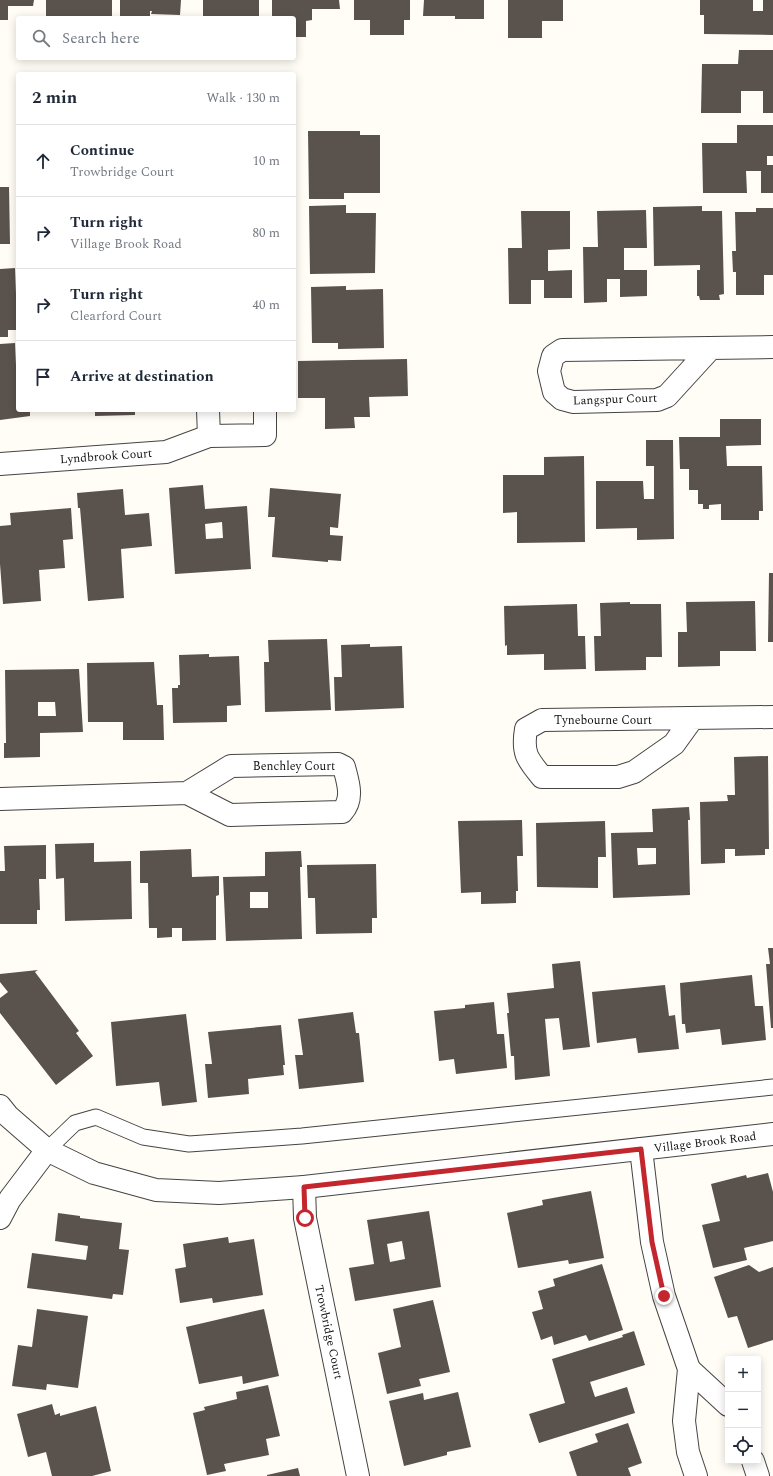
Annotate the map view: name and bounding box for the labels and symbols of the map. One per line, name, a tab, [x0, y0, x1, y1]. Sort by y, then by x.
street label: Langspur Court	[573, 389, 657, 410]
street label: Lyndbrook Court	[59, 444, 153, 469]
street label: Tynebourne Court	[554, 711, 652, 730]
street label: Benchley Court	[253, 757, 335, 776]
street label: Village Brook Road	[653, 1127, 758, 1158]
route start	[296, 1209, 314, 1227]
street label: Trowbridge Court	[309, 1283, 348, 1381]
route end	[655, 1287, 673, 1305]

